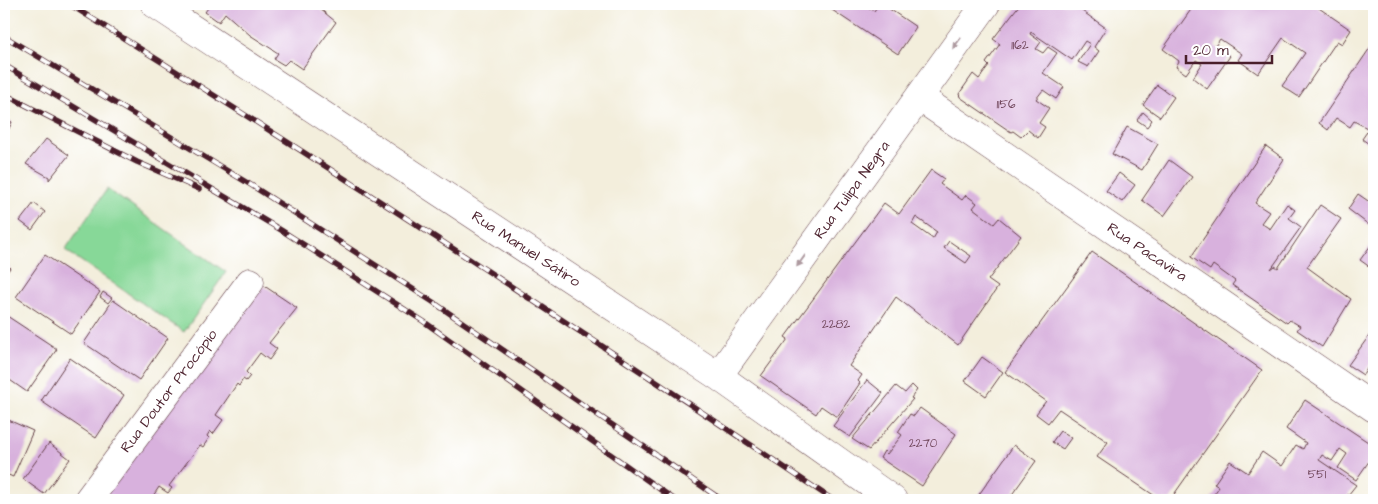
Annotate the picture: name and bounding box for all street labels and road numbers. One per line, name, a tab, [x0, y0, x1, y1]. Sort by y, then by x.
street label: Rua Tulipa Negra	[809, 136, 896, 244]
street label: Rua Manuel Sátiro	[467, 206, 585, 292]
street label: Rua Pacavira	[1103, 218, 1191, 287]
street label: Rua Doutor Procópio	[116, 324, 223, 457]

